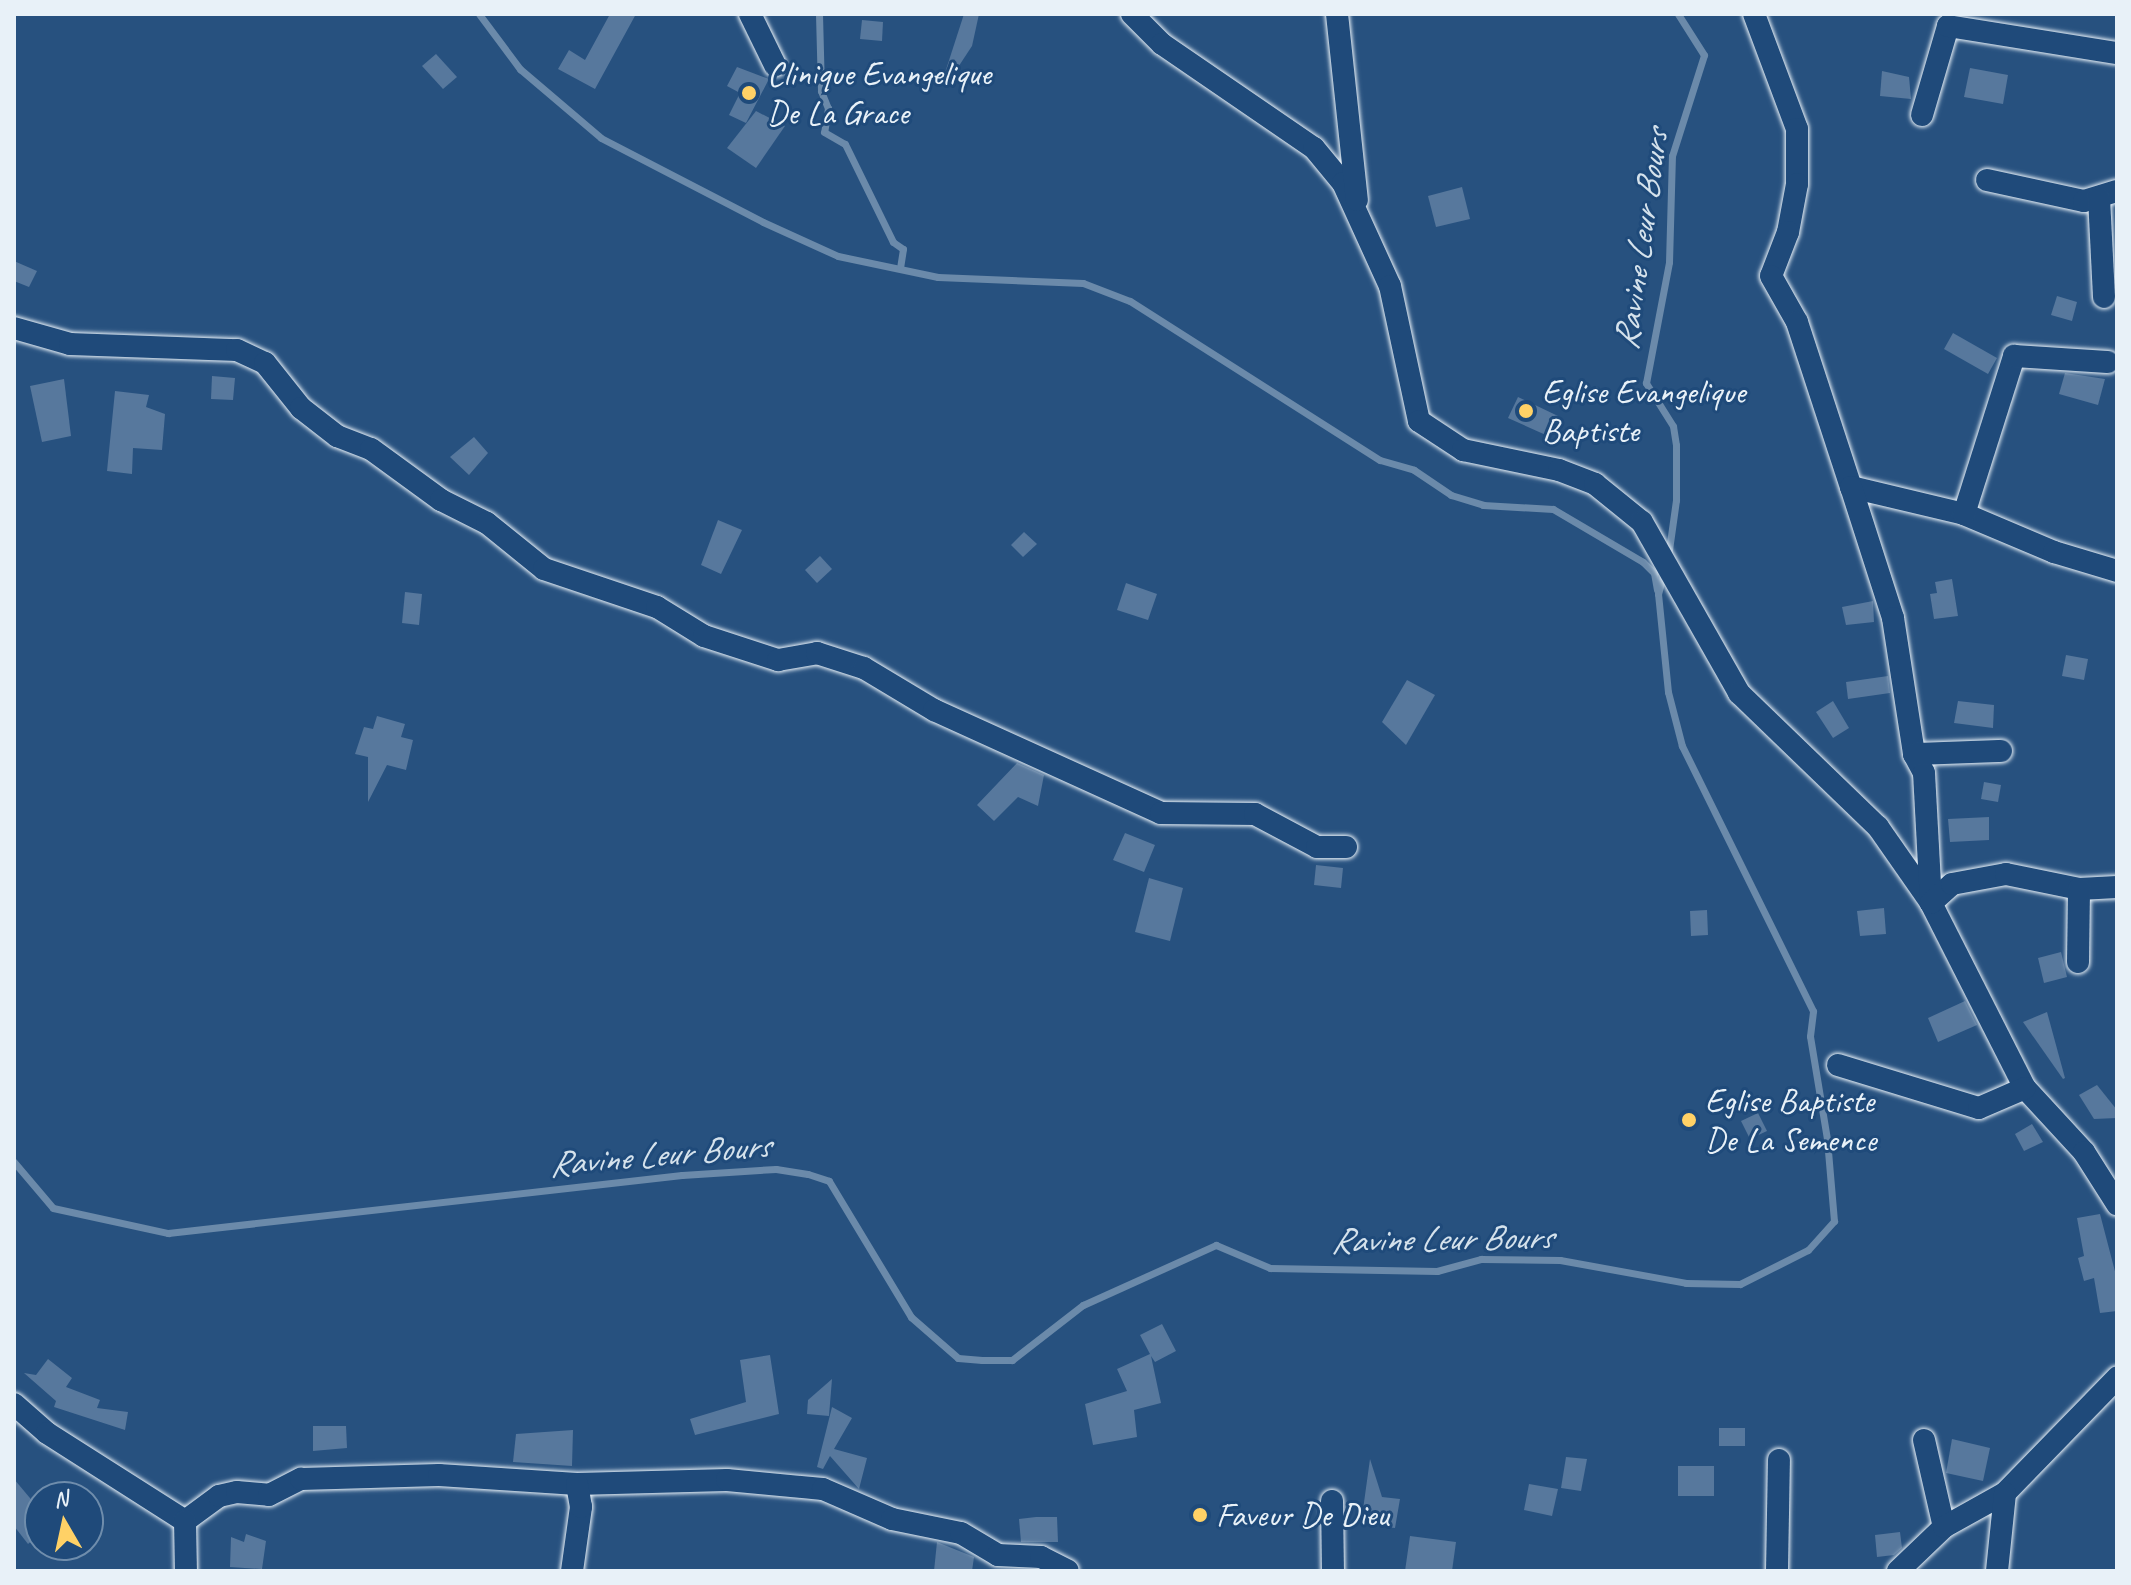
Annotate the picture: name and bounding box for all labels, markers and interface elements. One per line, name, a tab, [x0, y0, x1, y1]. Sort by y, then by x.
place label: Clinique Evangelique De La Grace	[767, 53, 992, 132]
marker: Clinique Evangelique De La Grace	[738, 82, 760, 104]
water label: Ravine Leur Bours	[1604, 127, 1678, 353]
place label: Eglise Evangelique Baptiste	[1542, 371, 1745, 450]
marker: Eglise Evangelique Baptiste	[1517, 402, 1535, 420]
place label: Eglise Baptiste De La Semence	[1705, 1080, 1878, 1160]
marker: Eglise Baptiste De La Semence	[1680, 1111, 1698, 1129]
water label: Ravine Leur Bours	[547, 1124, 771, 1186]
water label: Ravine Leur Bours	[1330, 1215, 1552, 1263]
north arrow	[24, 1481, 104, 1561]
text: N	[52, 1484, 69, 1514]
place label: Faveur De Dieu	[1216, 1495, 1389, 1535]
marker: Faveur De Dieu	[1191, 1506, 1209, 1524]

